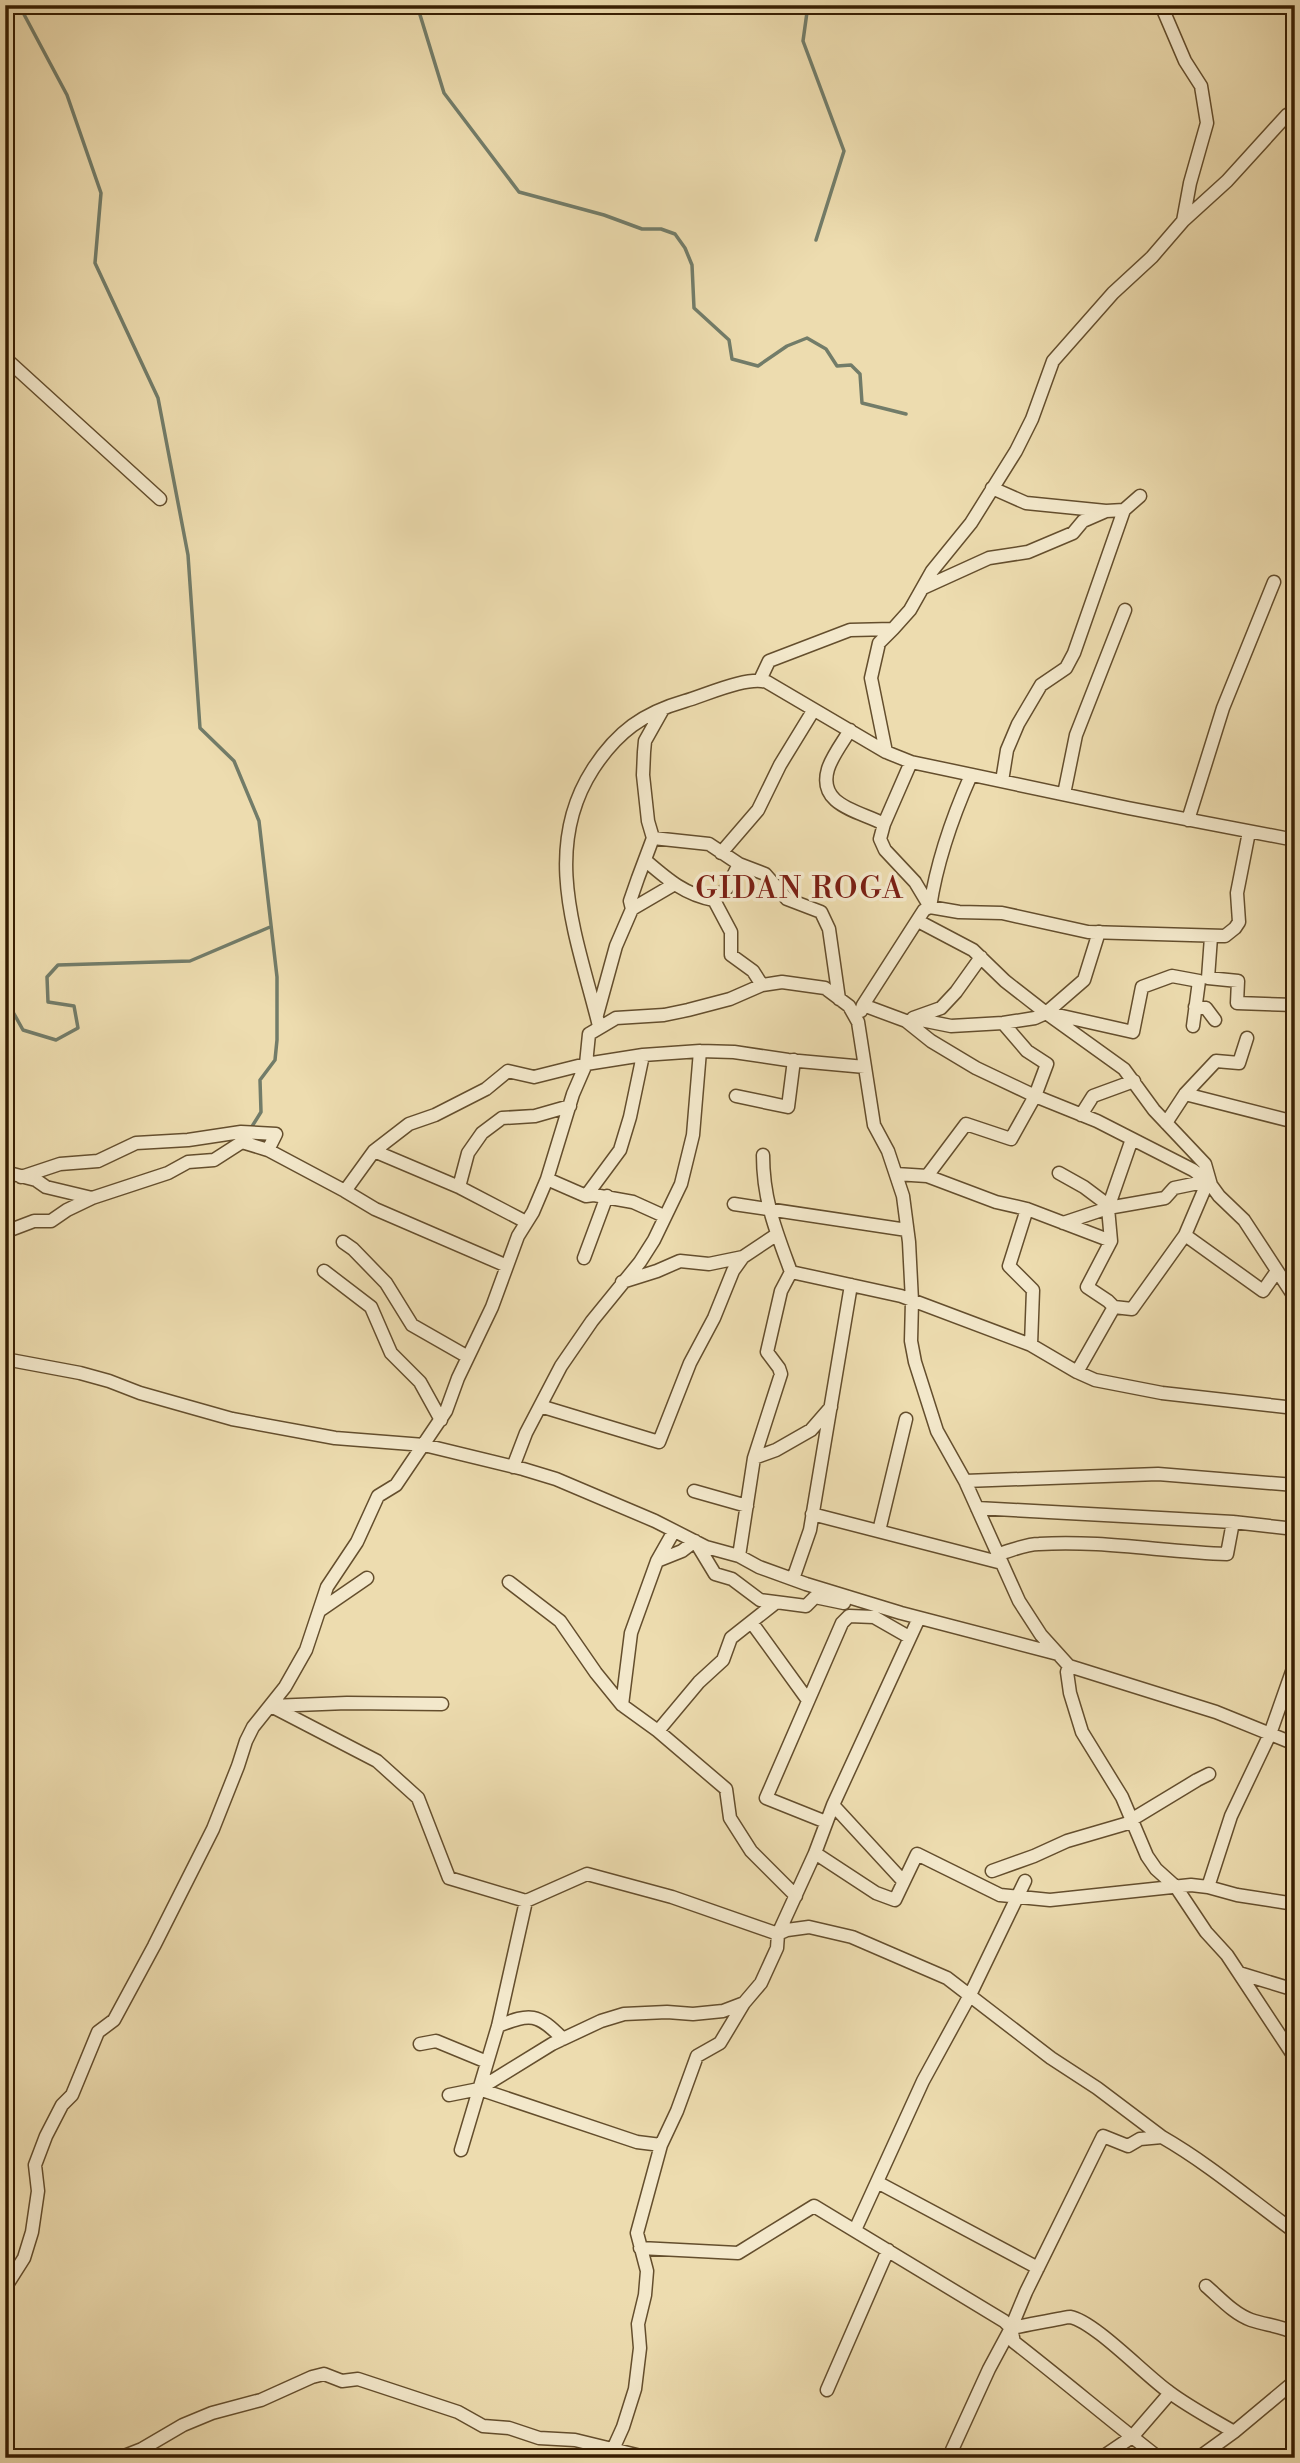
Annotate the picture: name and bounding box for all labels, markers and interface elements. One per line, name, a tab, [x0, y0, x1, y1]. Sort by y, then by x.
district label: GIDAN ROGA	[695, 870, 905, 908]

